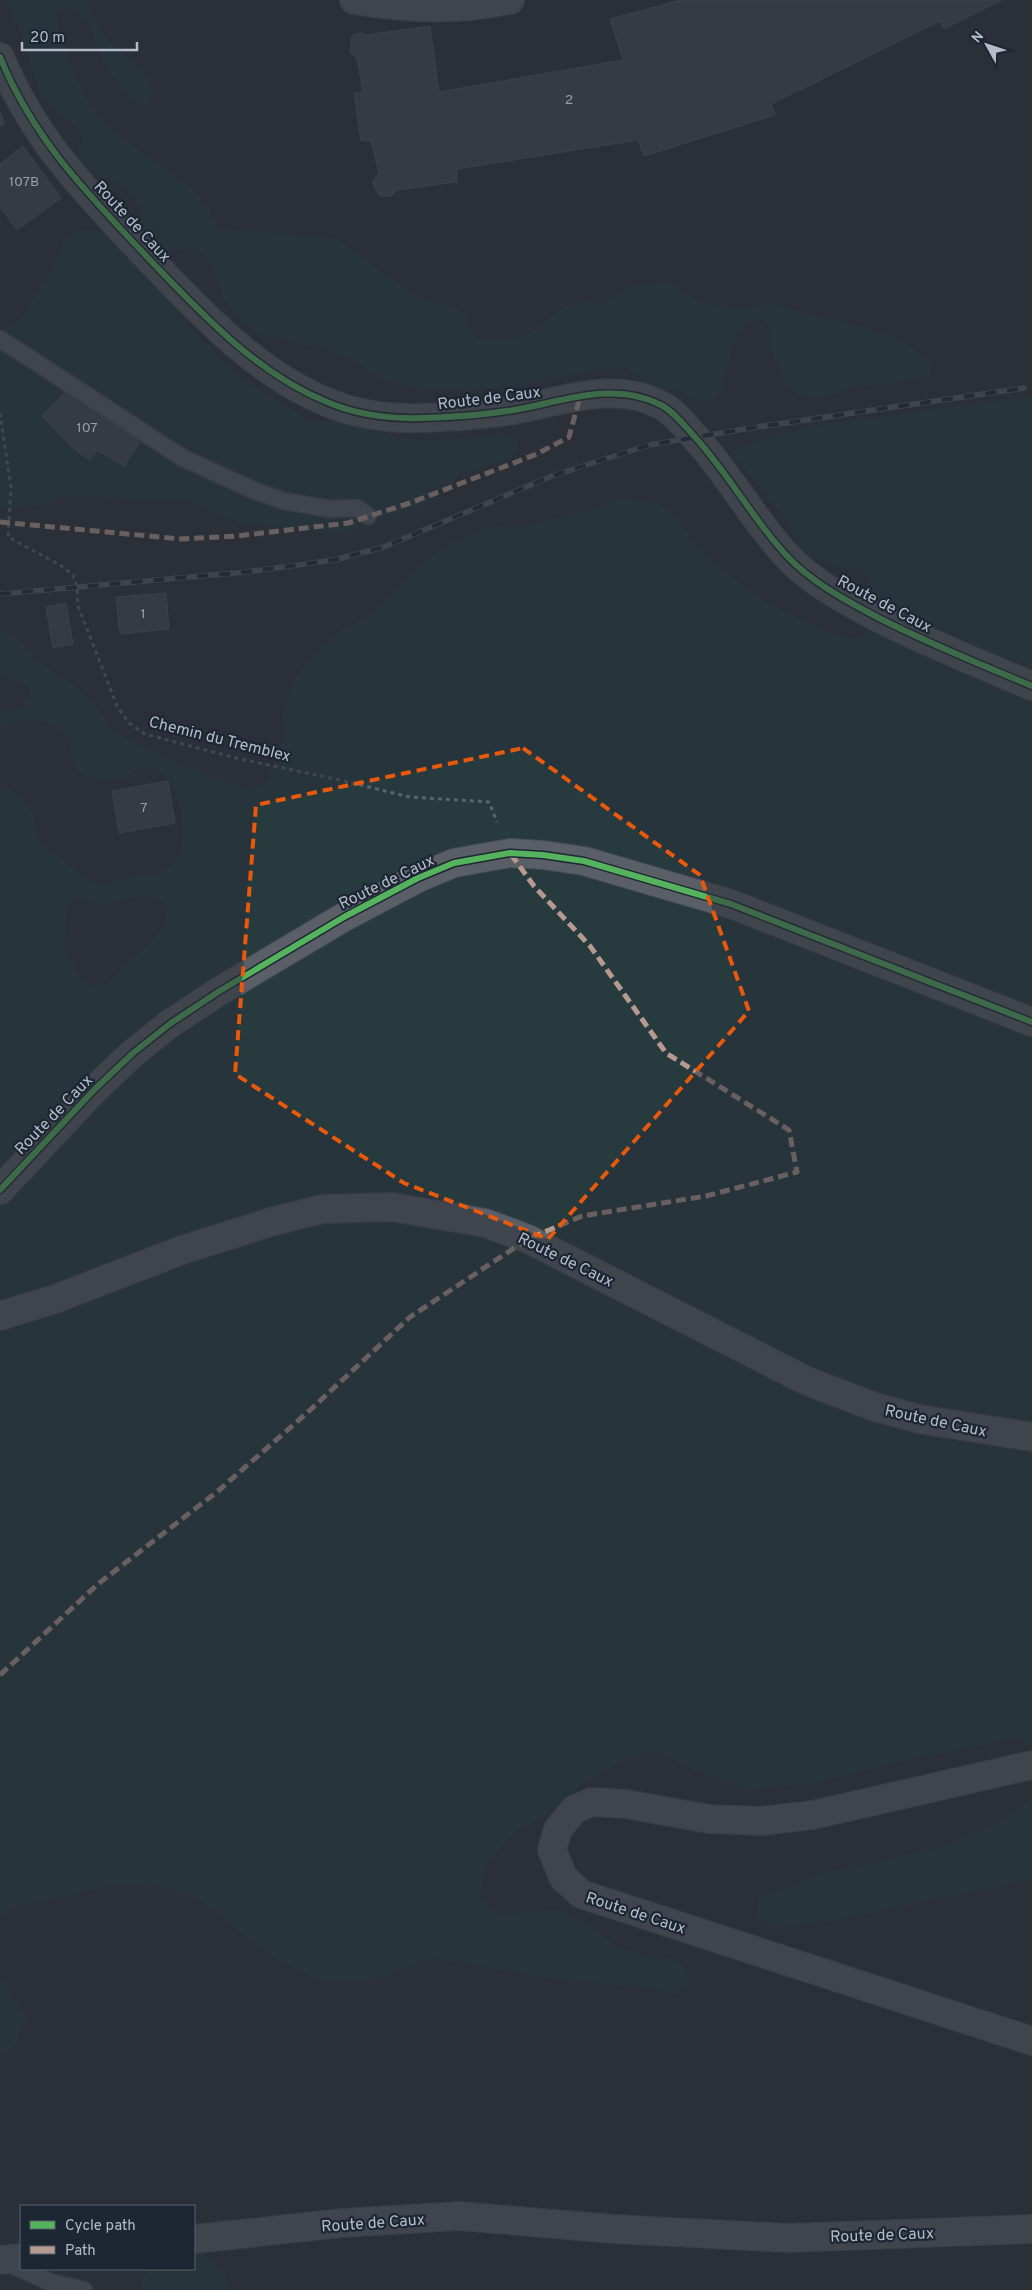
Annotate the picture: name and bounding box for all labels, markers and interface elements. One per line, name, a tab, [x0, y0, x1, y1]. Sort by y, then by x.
scale bar	[22, 20, 138, 52]
north arrow	[962, 20, 1012, 70]
text: N	[968, 28, 988, 47]
text: 20 m	[30, 29, 65, 48]
house number: 2	[565, 92, 573, 109]
house number: 107B	[9, 174, 39, 191]
street label: Route de Caux	[89, 178, 174, 267]
street label: Route de Caux	[436, 383, 542, 415]
house number: 107	[76, 420, 98, 437]
street label: Route de Caux	[833, 572, 935, 638]
house number: 1	[140, 606, 146, 623]
street label: Chemin du Tremblex	[146, 713, 293, 767]
house number: 7	[140, 800, 148, 817]
street label: Route de Caux	[336, 851, 438, 915]
street label: Route de Caux	[11, 1071, 98, 1160]
street label: Route de Caux	[514, 1229, 616, 1293]
street label: Route de Caux	[883, 1401, 989, 1443]
street label: Route de Caux	[583, 1888, 688, 1939]
legend	[20, 2205, 195, 2270]
street label: Route de Caux	[321, 2210, 426, 2238]
text: Cycle path	[65, 2217, 136, 2236]
street label: Route de Caux	[830, 2224, 934, 2248]
text: Path	[65, 2242, 96, 2261]

